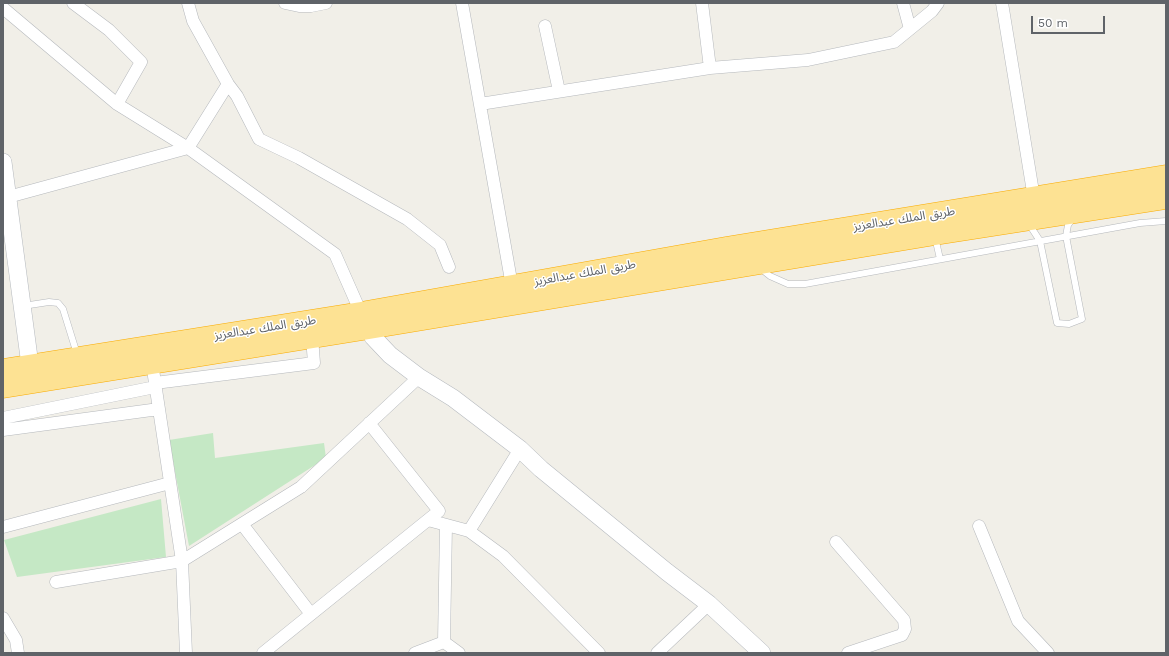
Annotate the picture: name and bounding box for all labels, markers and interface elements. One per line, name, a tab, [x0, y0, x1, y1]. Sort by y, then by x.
scale bar	[1033, 8, 1107, 34]
text: 50 m	[1038, 16, 1068, 30]
street label: طريق الملك عبدالعزيز	[852, 204, 956, 234]
street label: طريق الملك عبدالعزيز	[533, 257, 637, 289]
street label: طريق الملك عبدالعزيز	[213, 313, 317, 343]

